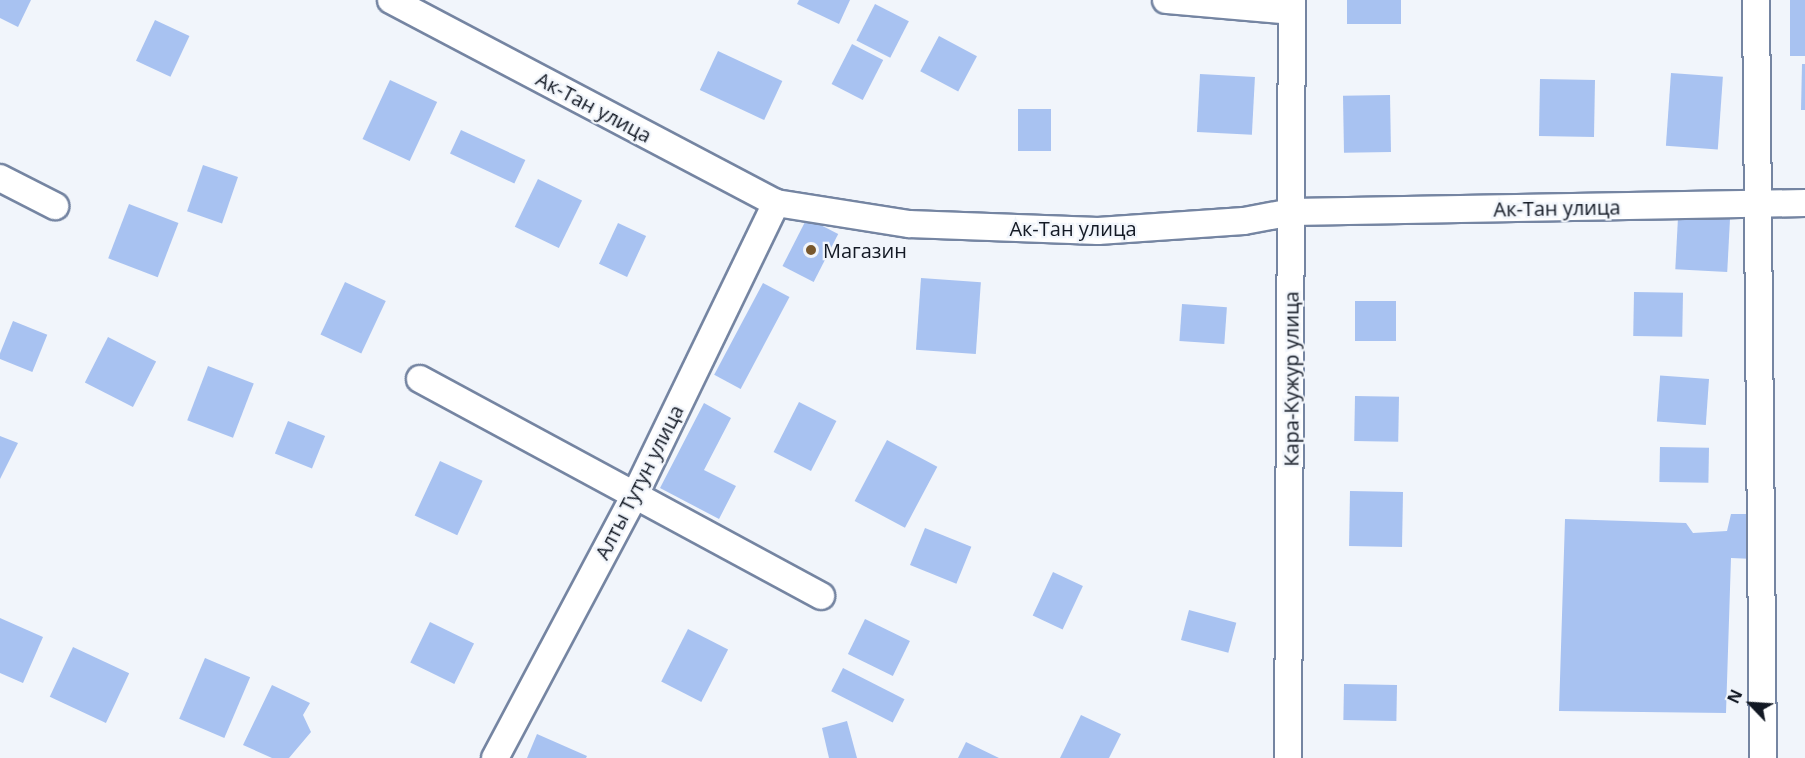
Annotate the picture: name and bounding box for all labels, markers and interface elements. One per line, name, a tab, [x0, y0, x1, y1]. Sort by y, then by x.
street label: Ак-Тан улица	[532, 67, 656, 147]
street label: Ак-Тан улица	[1493, 195, 1621, 221]
street label: Ак-Тан улица	[1009, 216, 1137, 240]
place label: Магазин	[823, 238, 907, 262]
marker: Магазин	[804, 243, 818, 257]
street label: Кара-Кужур улица	[1279, 291, 1303, 467]
street label: Алты Тутун улица	[590, 401, 688, 563]
north arrow	[1721, 674, 1781, 734]
text: N	[1722, 686, 1747, 707]

